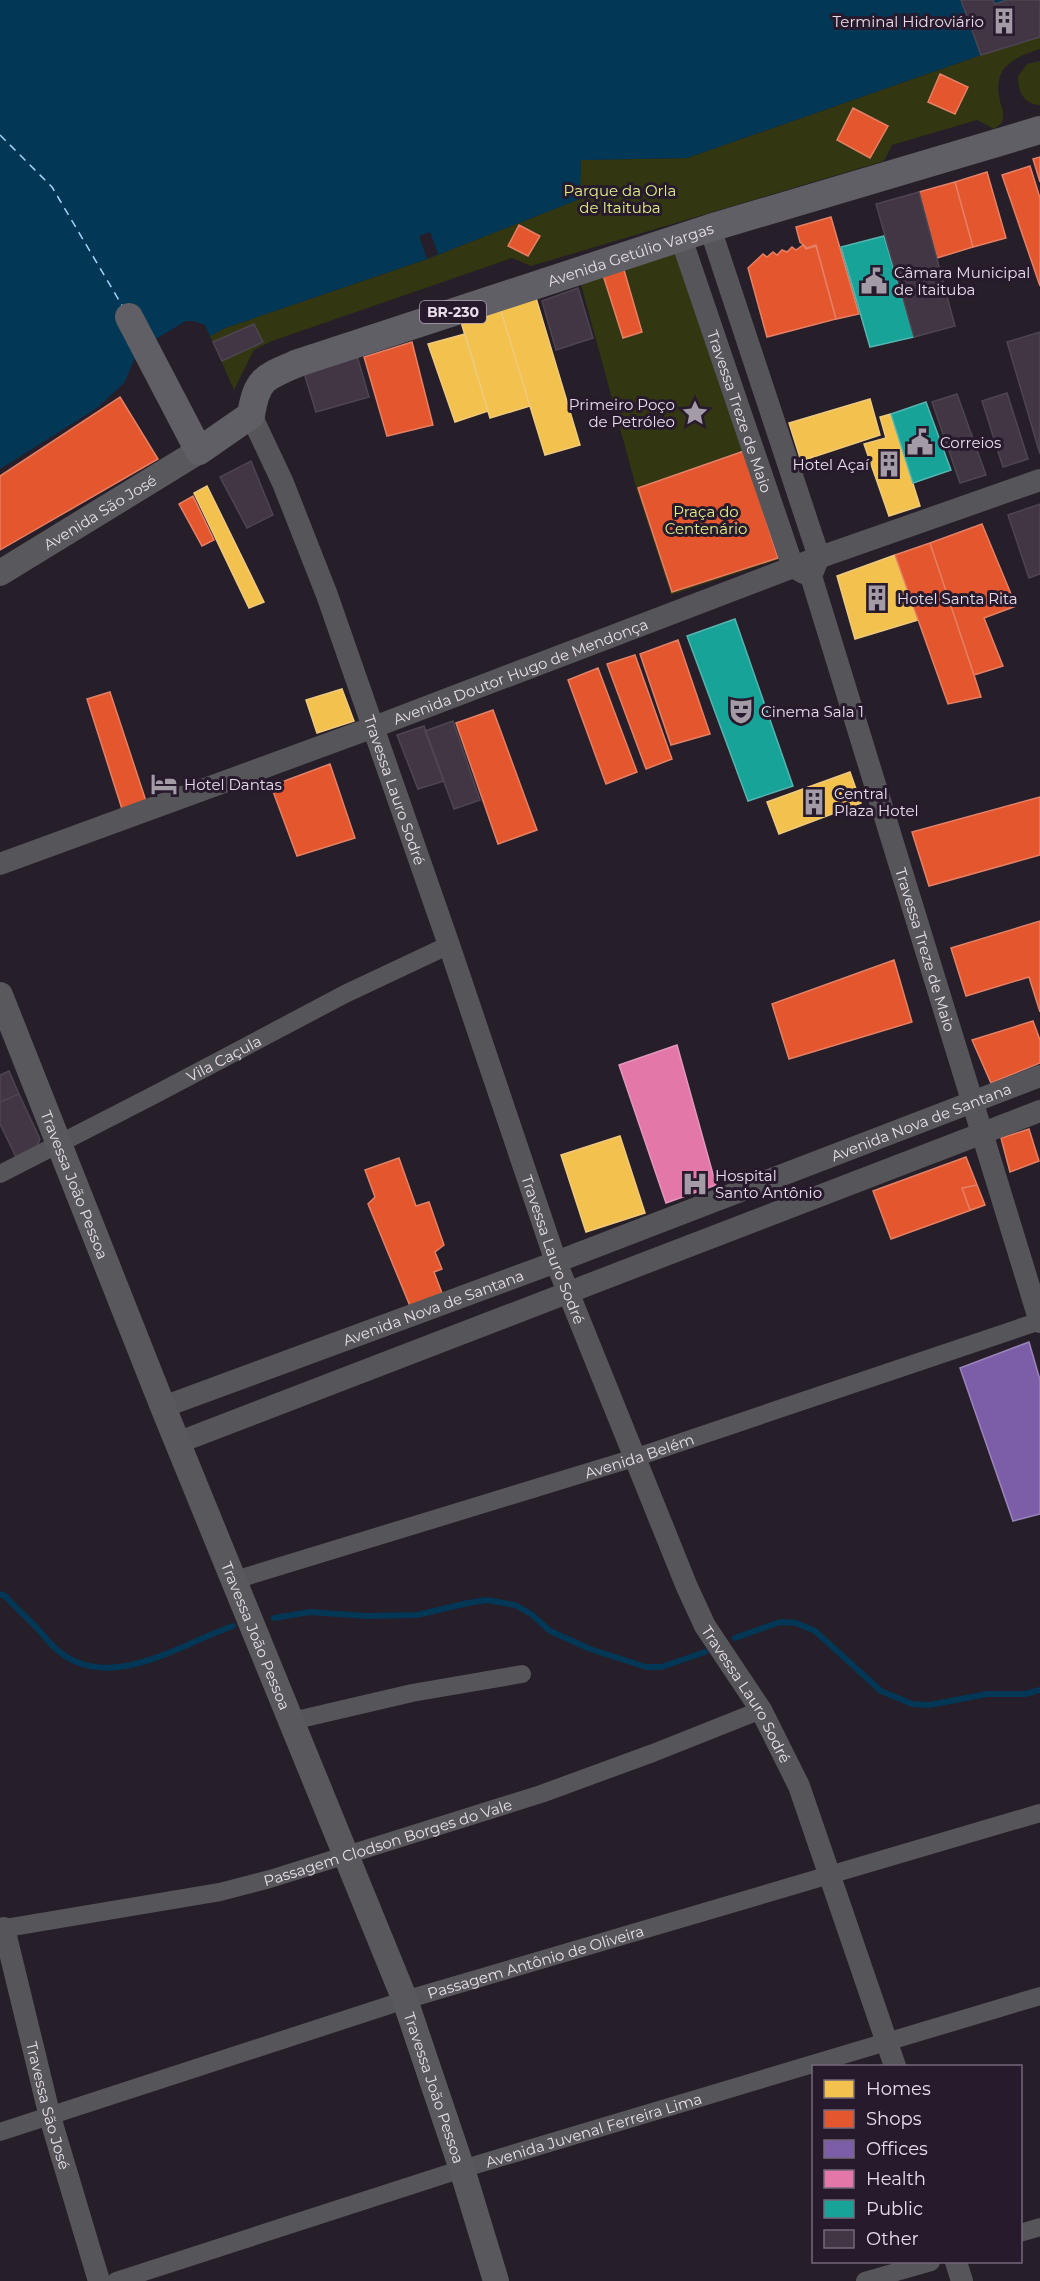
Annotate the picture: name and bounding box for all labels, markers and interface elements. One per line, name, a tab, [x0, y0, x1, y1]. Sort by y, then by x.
building icon: Terminal Hidroviário	[989, 6, 1019, 36]
place label: Terminal Hidroviário	[833, 12, 984, 31]
park label: Parque da Orla de Itaituba	[564, 181, 676, 217]
street label: Avenida Getúlio Vargas	[545, 218, 716, 290]
place label: Câmara Municipal de Itaituba	[894, 263, 1030, 299]
public building icon: Câmara Municipal de Itaituba	[859, 266, 889, 296]
road number: BR-230	[420, 301, 486, 323]
street label: Travessa Treze de Maio	[704, 327, 776, 495]
place label: Primeiro Poço de Petróleo	[569, 395, 675, 431]
place icon: Primeiro Poço de Petróleo	[680, 398, 710, 428]
public building icon: Correios	[905, 427, 935, 457]
place label: Correios	[940, 433, 1001, 452]
building icon: Hotel Açaí	[874, 449, 904, 479]
place label: Hotel Açaí	[793, 455, 870, 474]
street label: Avenida São José	[40, 470, 160, 554]
park label: Praça do Centenário	[665, 502, 747, 538]
building icon: Hotel Santa Rita	[862, 583, 892, 613]
place label: Hotel Santa Rita	[897, 589, 1018, 608]
street label: Avenida Doutor Hugo de Mendonça	[390, 614, 650, 728]
theatre icon: Cinema Sala 1	[726, 696, 756, 726]
place label: Cinema Sala 1	[761, 702, 864, 721]
street label: Travessa Lauro Sodré	[360, 712, 430, 868]
hotel icon: Hotel Dantas	[149, 769, 179, 799]
place label: Hotel Dantas	[184, 775, 282, 794]
place label: Central Plaza Hotel	[834, 784, 919, 820]
building icon: Central Plaza Hotel	[799, 787, 829, 817]
street label: Travessa Treze de Maio	[892, 865, 960, 1034]
street label: Vila Caçula	[183, 1031, 264, 1086]
street label: Avenida Nova de Santana	[828, 1078, 1014, 1165]
street label: Travessa João Pessoa	[37, 1107, 113, 1262]
place label: Hospital Santo Antônio	[715, 1166, 822, 1202]
hospital icon: Hospital Santo Antônio	[680, 1169, 710, 1199]
street label: Travessa Lauro Sodré	[518, 1172, 590, 1327]
street label: Avenida Nova de Santana	[340, 1265, 526, 1349]
street label: Avenida Belém	[582, 1429, 696, 1482]
street label: Travessa João Pessoa	[218, 1559, 295, 1713]
street label: Travessa Lauro Sodré	[698, 1622, 795, 1766]
street label: Passagem Clodson Borges do Vale	[261, 1794, 514, 1890]
street label: Passagem Antônio de Oliveira	[425, 1921, 646, 2002]
street label: Travessa João Pessoa	[400, 2009, 469, 2166]
street label: Travessa São José	[22, 2040, 75, 2172]
legend	[812, 2065, 1022, 2263]
text: Homes	[866, 2078, 931, 2100]
street label: Avenida Juvenal Ferreira Lima	[483, 2088, 704, 2171]
text: Shops	[866, 2108, 922, 2130]
text: Offices	[866, 2138, 928, 2160]
text: Health	[866, 2168, 926, 2190]
text: Public	[866, 2198, 923, 2220]
text: Other	[866, 2228, 919, 2250]

